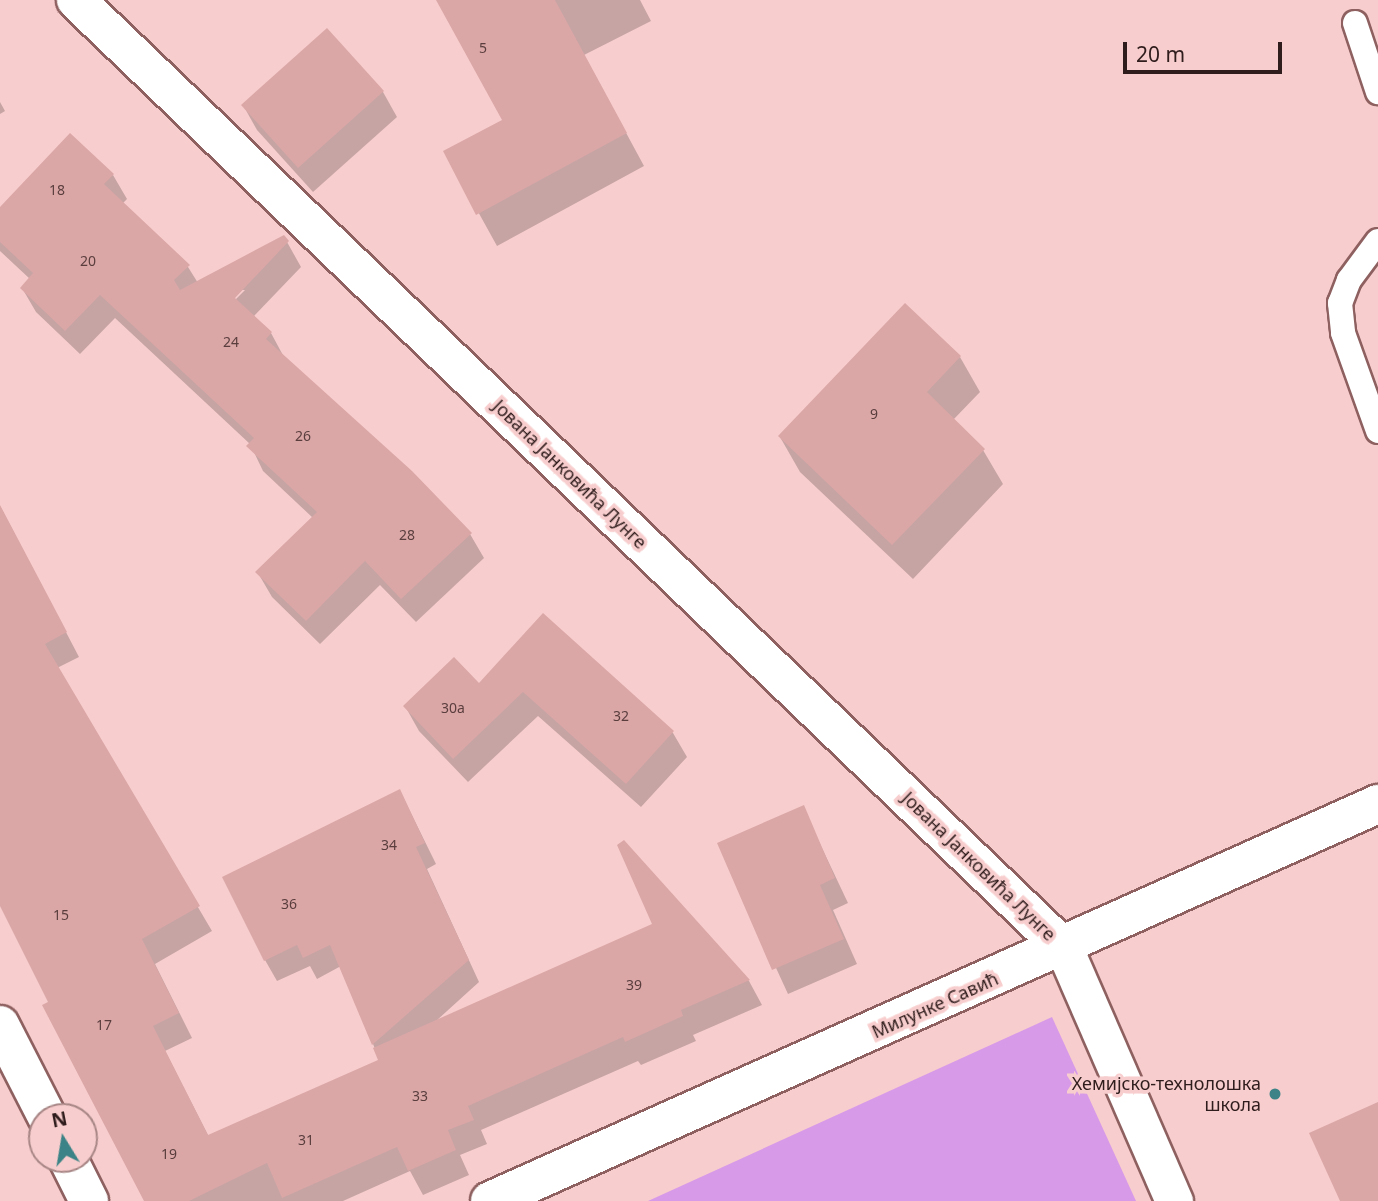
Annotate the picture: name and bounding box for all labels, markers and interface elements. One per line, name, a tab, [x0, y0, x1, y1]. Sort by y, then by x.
scale bar	[1126, 28, 1285, 72]
house number: 5	[479, 40, 487, 56]
text: 20 m	[1136, 40, 1185, 68]
house number: 18	[49, 182, 65, 198]
house number: 20	[80, 253, 96, 269]
house number: 24	[223, 334, 239, 350]
street label: Јована Јанковића Лунге	[489, 395, 651, 553]
house number: 9	[870, 406, 878, 422]
house number: 26	[295, 428, 311, 444]
house number: 28	[399, 527, 415, 543]
house number: 30a	[441, 700, 465, 716]
house number: 32	[613, 708, 629, 724]
street label: Јована Јанковића Лунге	[898, 787, 1060, 945]
house number: 34	[381, 837, 397, 853]
house number: 36	[281, 896, 297, 912]
house number: 15	[53, 907, 69, 923]
street label: Милунке Савић	[868, 967, 1002, 1043]
house number: 39	[626, 977, 642, 993]
house number: 17	[96, 1017, 112, 1033]
place label: Хемијско-технолошка школа	[1072, 1073, 1261, 1116]
marker: Хемијско-технолошка школа	[1267, 1086, 1283, 1102]
house number: 33	[412, 1088, 428, 1104]
north arrow	[28, 1103, 98, 1173]
text: N	[49, 1105, 69, 1134]
house number: 31	[298, 1132, 314, 1148]
house number: 19	[161, 1146, 177, 1162]

